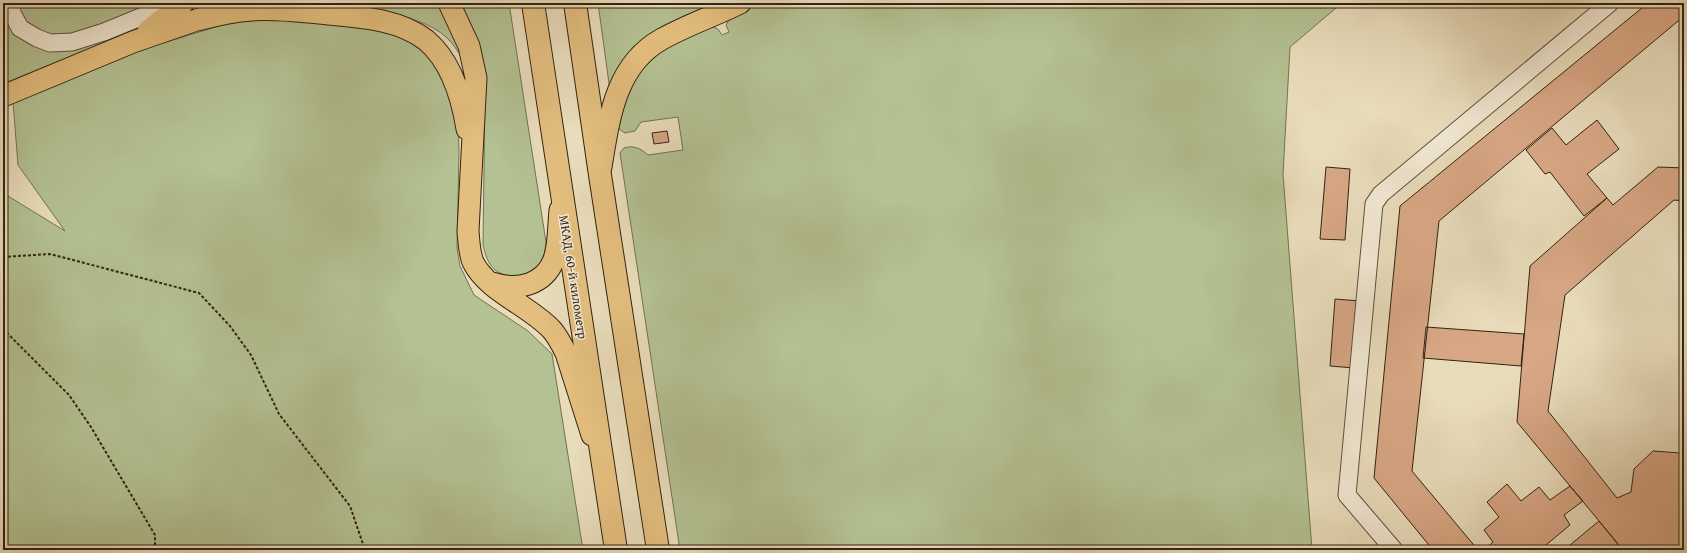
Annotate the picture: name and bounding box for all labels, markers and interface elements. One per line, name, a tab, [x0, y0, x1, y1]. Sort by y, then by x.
street label: МКАД, 60-й километр	[554, 214, 593, 340]

